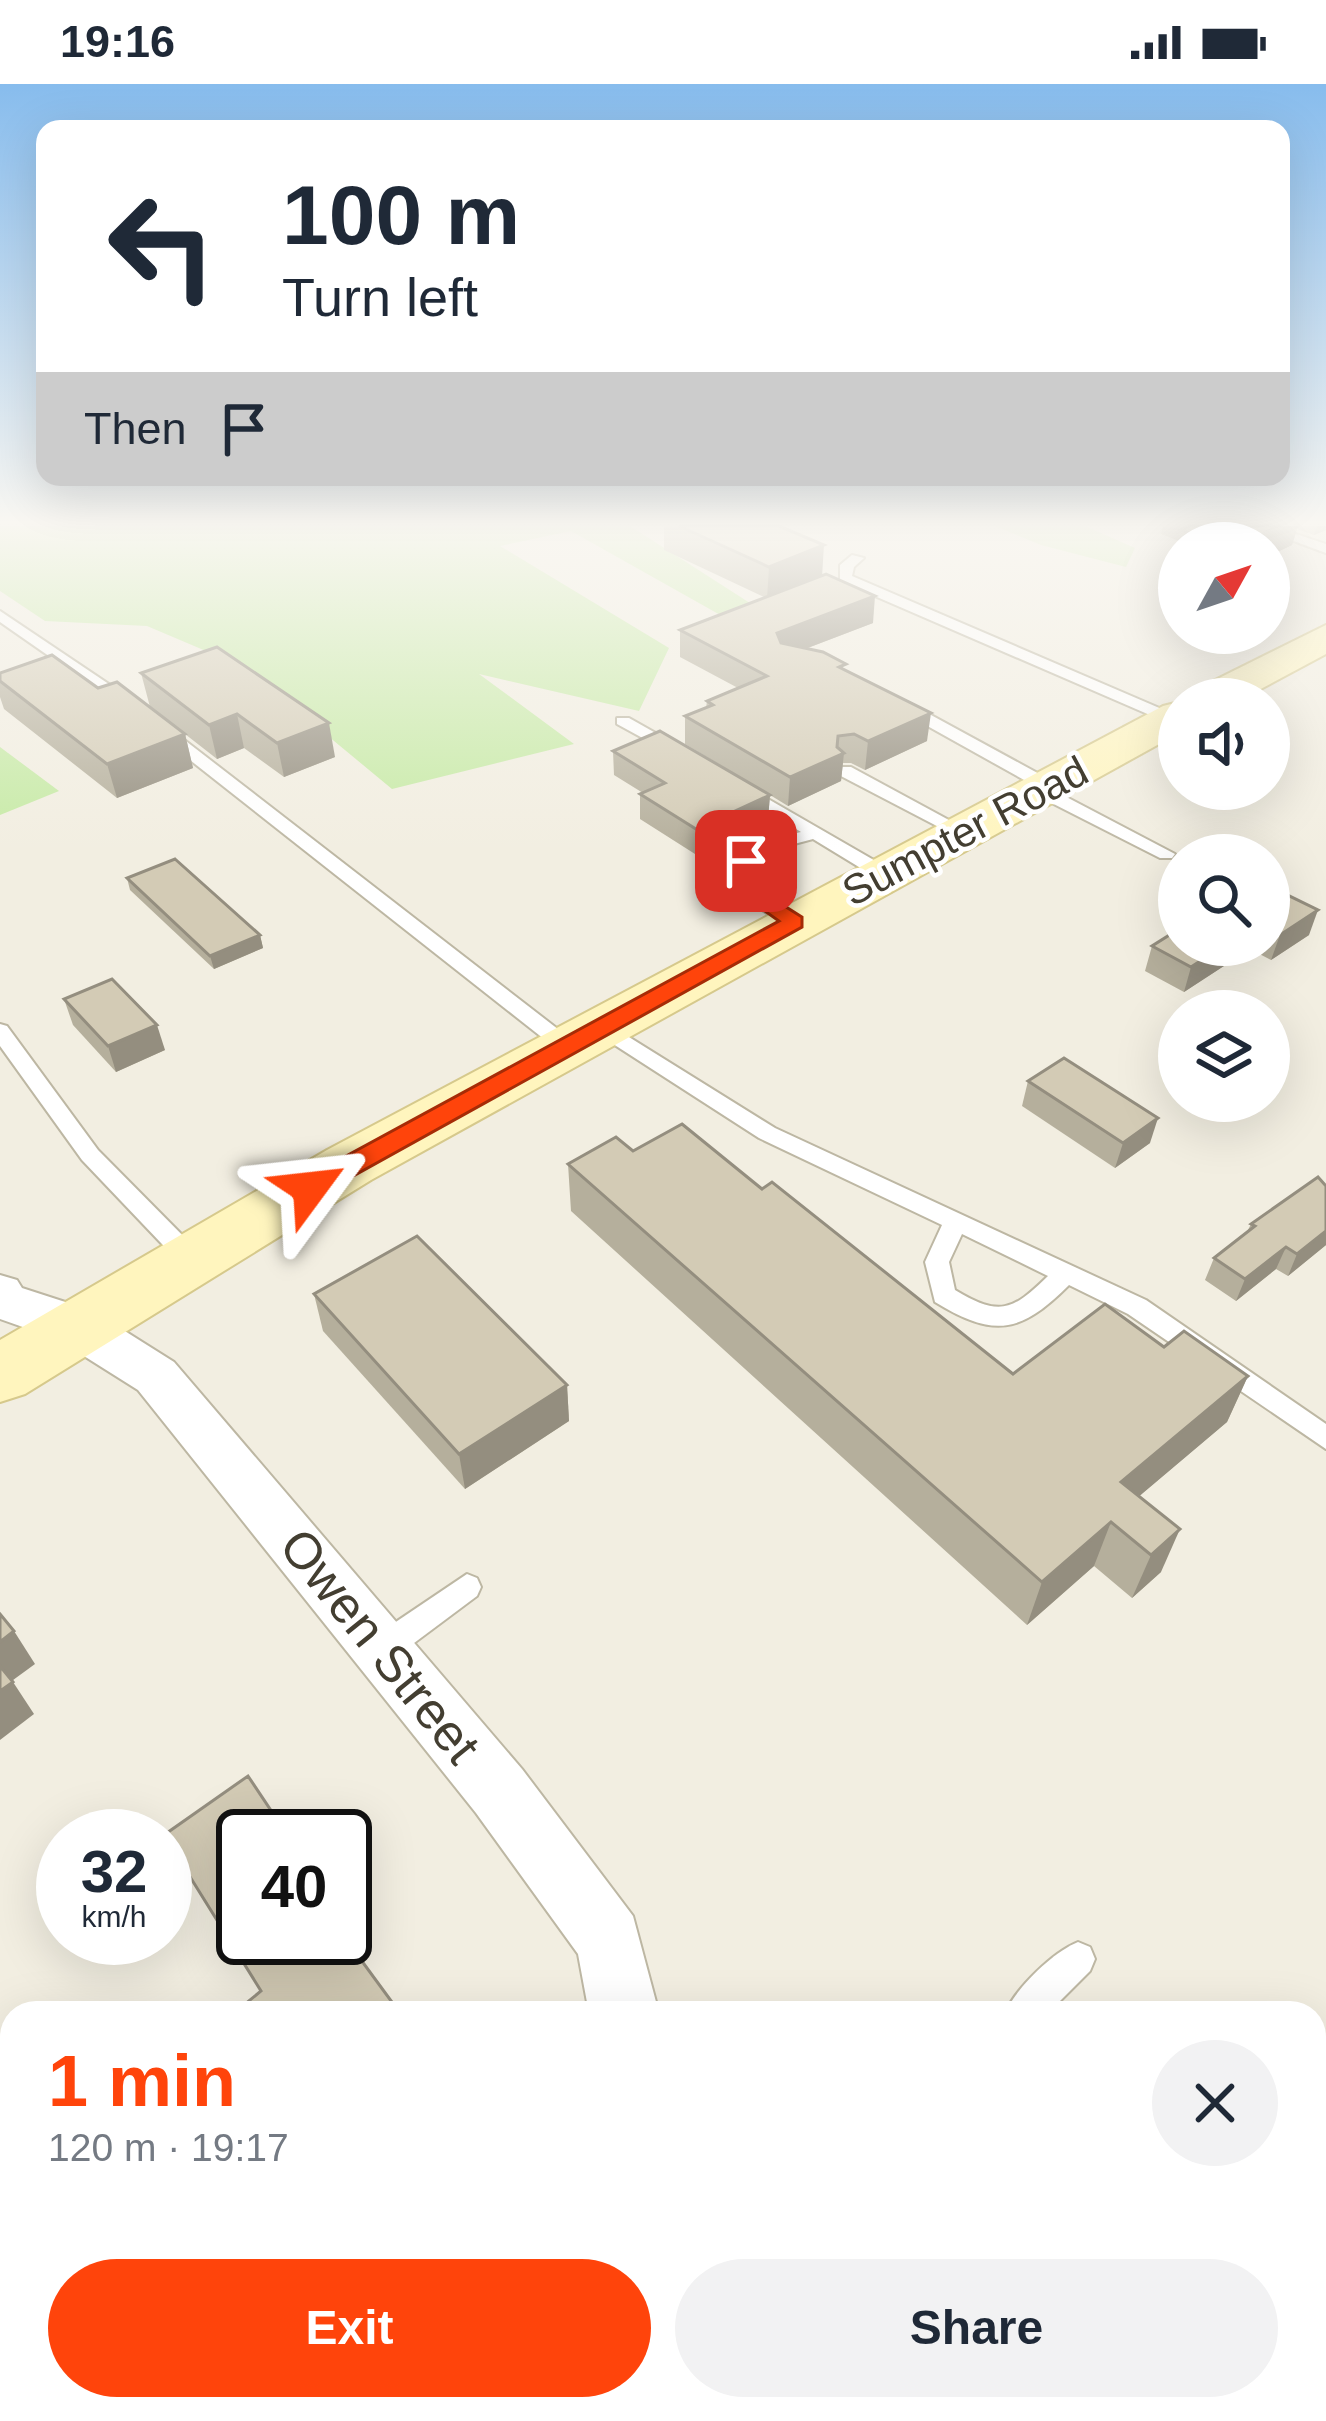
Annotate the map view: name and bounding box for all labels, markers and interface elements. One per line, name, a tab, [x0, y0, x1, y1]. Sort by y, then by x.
text: 19:16	[60, 16, 175, 67]
icon: left	[84, 168, 240, 324]
text: 100 m	[282, 168, 520, 262]
text: Turn left	[282, 267, 478, 327]
icon: arrive	[211, 396, 277, 462]
text: Then	[84, 403, 187, 454]
north arrow	[1158, 522, 1290, 654]
map controls	[1158, 522, 1290, 1122]
button: sound	[1158, 678, 1290, 810]
street label: Sumpter Road	[834, 747, 1096, 915]
pin	[695, 810, 797, 912]
icon: arrive	[713, 828, 779, 894]
button: search	[1158, 834, 1290, 966]
button: layers	[1158, 990, 1290, 1122]
position arrow	[247, 1125, 373, 1251]
street label: Owen Street	[269, 1518, 491, 1774]
speed limit sign: 40	[216, 1809, 372, 1965]
text: 32	[81, 1838, 147, 1905]
text: km/h	[81, 1900, 147, 1933]
button: close	[1152, 2040, 1278, 2166]
text: 1 min	[48, 2041, 236, 2121]
text: 120 m · 19:17	[48, 2126, 289, 2169]
button: Exit	[48, 2259, 651, 2397]
button: Share	[675, 2259, 1278, 2397]

